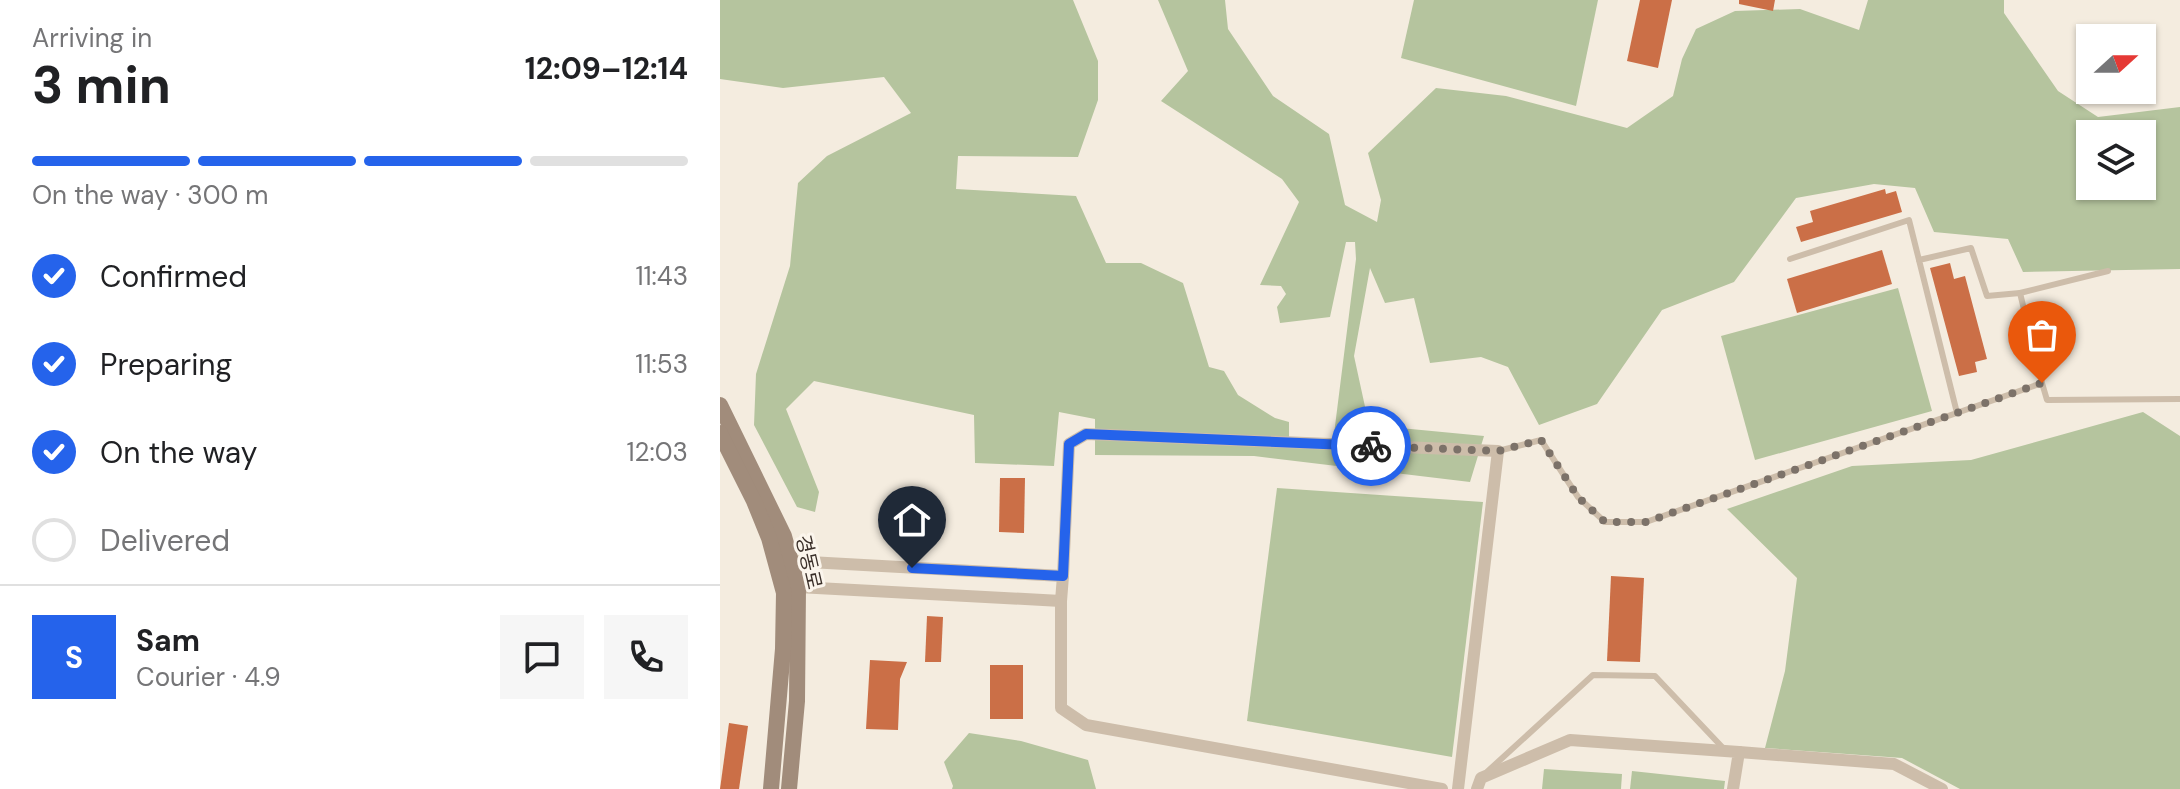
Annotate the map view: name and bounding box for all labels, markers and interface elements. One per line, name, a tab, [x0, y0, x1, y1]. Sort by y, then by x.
text: Arriving in	[32, 21, 152, 55]
north arrow	[2076, 24, 2156, 104]
map controls	[2076, 24, 2156, 200]
text: 12:09–12:14	[525, 49, 688, 88]
text: 3 min	[32, 51, 171, 119]
button: layers	[2076, 120, 2156, 200]
text: On the way · 300 m	[32, 178, 268, 212]
icon: check	[32, 254, 76, 298]
text: Confirmed	[100, 257, 247, 296]
text: 11:43	[635, 259, 688, 293]
pin	[2008, 301, 2076, 383]
icon: bag	[2020, 313, 2064, 357]
icon: check	[32, 342, 76, 386]
text: Preparing	[100, 345, 232, 384]
text: 11:53	[635, 347, 688, 381]
courier	[1331, 406, 1411, 486]
icon: bike	[1349, 424, 1393, 468]
icon: check	[32, 430, 76, 474]
text: On the way	[100, 433, 257, 472]
text: 12:03	[627, 435, 688, 469]
pin	[878, 486, 946, 568]
icon: home	[890, 498, 934, 542]
text: Delivered	[100, 521, 230, 560]
street label: 경동로	[790, 532, 828, 592]
button: chat	[500, 615, 584, 699]
button: phone	[604, 615, 688, 699]
text: Sam	[136, 621, 200, 660]
text: S	[65, 638, 83, 677]
text: Courier · 4.9	[136, 660, 281, 694]

